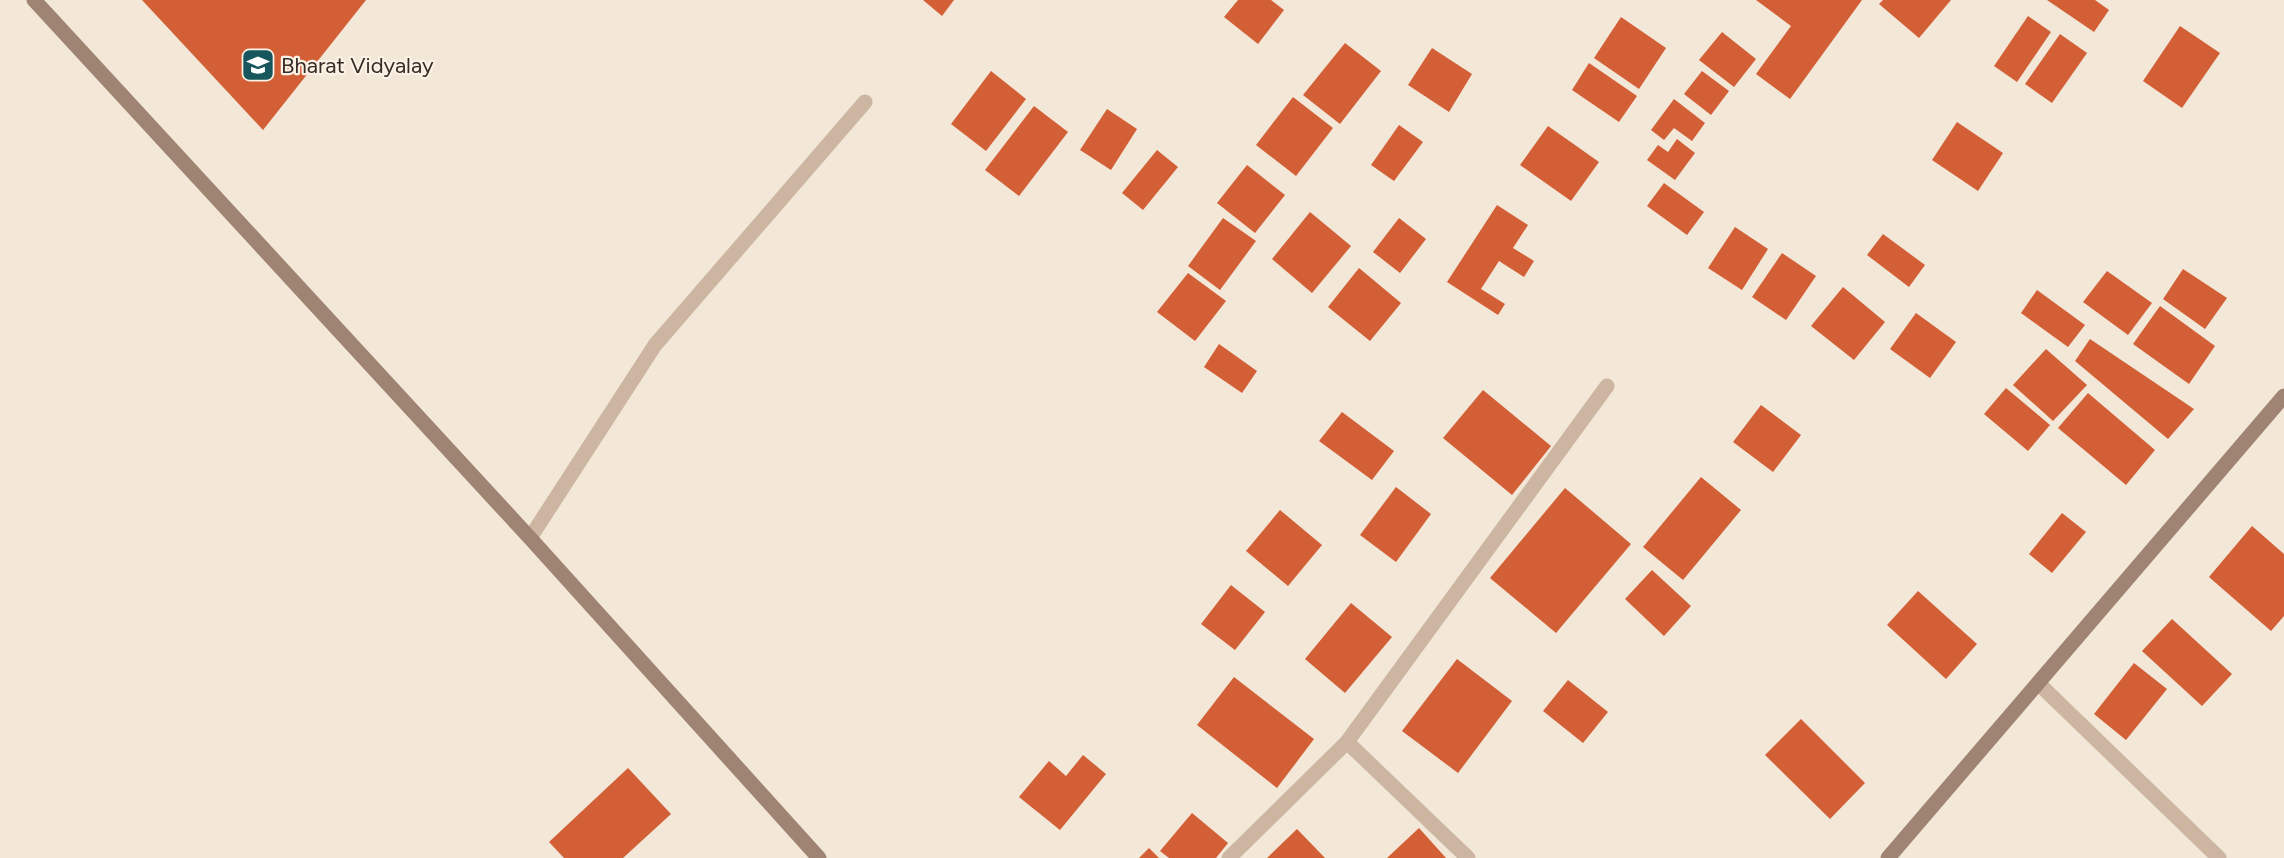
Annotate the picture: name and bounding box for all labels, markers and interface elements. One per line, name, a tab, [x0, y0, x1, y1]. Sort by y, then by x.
school or university icon: Bharat Vidyalay	[240, 47, 276, 83]
place label: Bharat Vidyalay	[281, 52, 434, 79]

